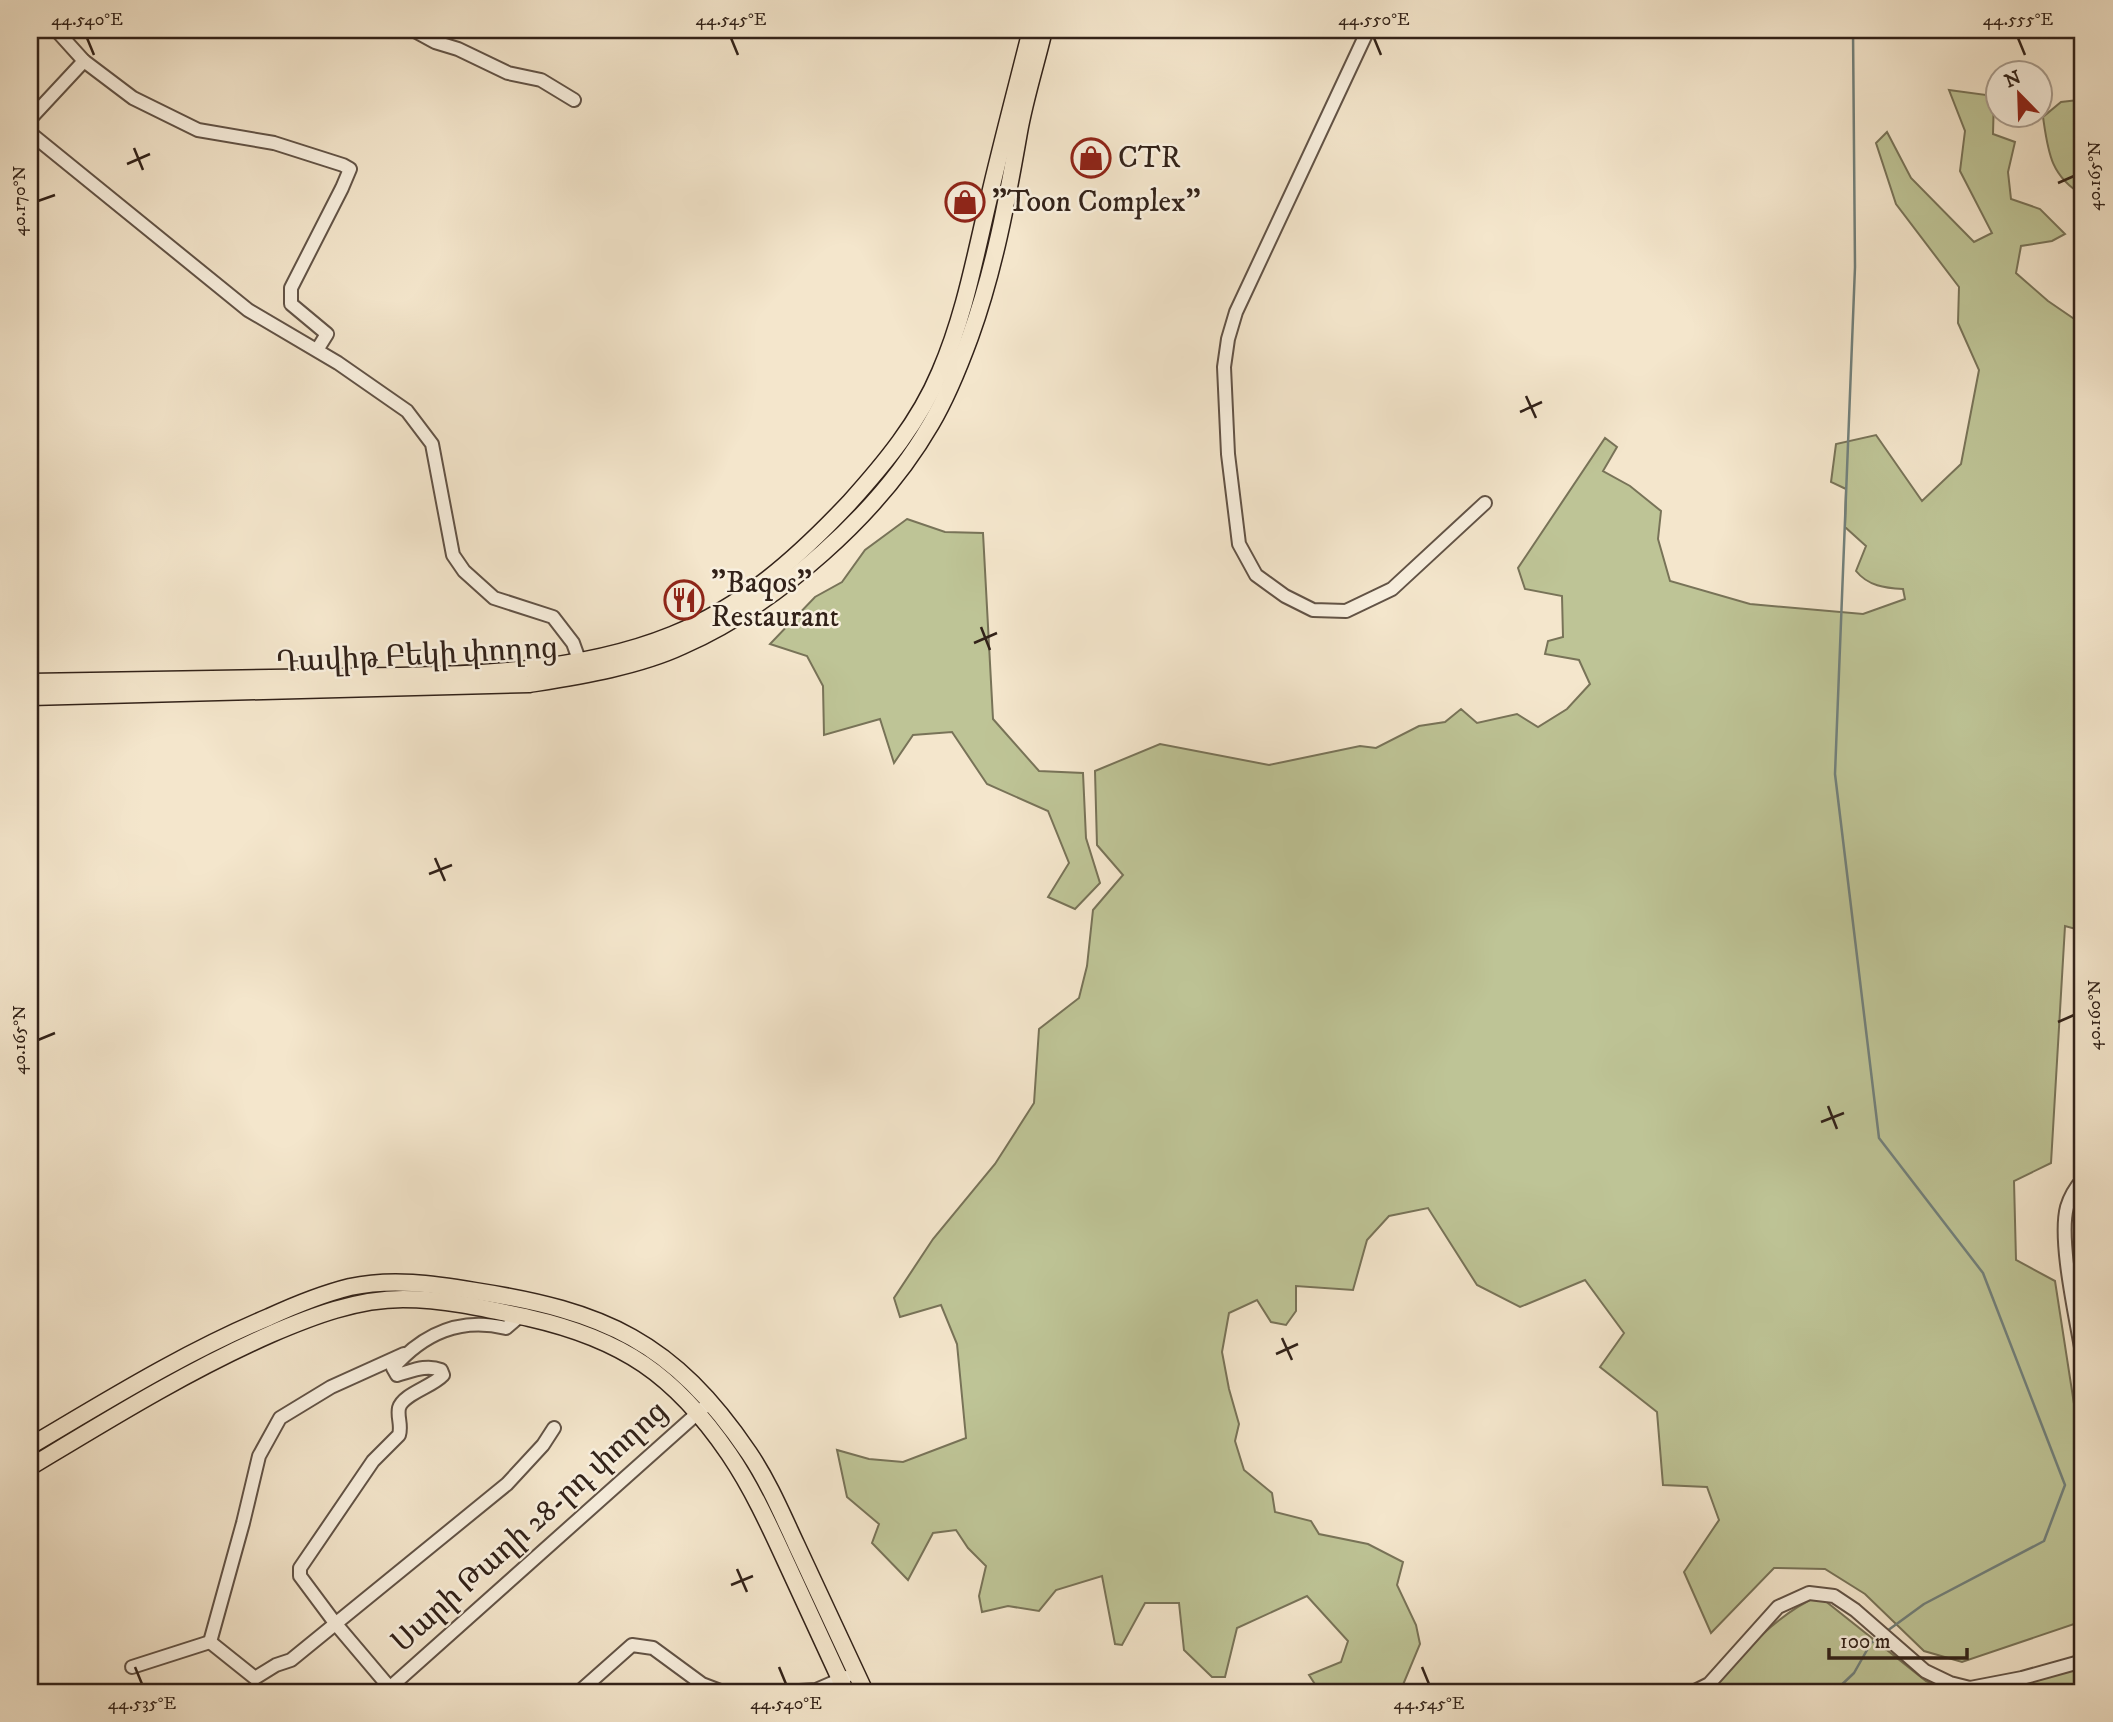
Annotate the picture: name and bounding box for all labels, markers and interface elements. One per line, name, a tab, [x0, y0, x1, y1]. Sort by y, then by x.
text: 44.540°E	[51, 9, 123, 31]
text: 44.545°E	[696, 9, 767, 31]
text: 44.550°E	[1338, 9, 1410, 31]
text: 44.555°E	[1983, 9, 2054, 31]
north arrow	[1983, 60, 2054, 130]
text: N	[2001, 66, 2025, 93]
shop icon: CTR	[1070, 137, 1112, 179]
place label: CTR	[1118, 140, 1181, 177]
text: 40.165°N	[2084, 141, 2106, 211]
text: 40.170°N	[9, 165, 31, 236]
shop icon: "Toon Complex"	[944, 181, 986, 223]
place label: "Toon Complex"	[992, 184, 1201, 221]
place label: "Baqos" Restaurant	[711, 565, 839, 636]
restaurant icon: "Baqos" Restaurant	[663, 579, 705, 621]
street label: Դավիթ Բեկի փողոց	[275, 630, 559, 682]
text: 40.160°N	[2084, 980, 2106, 1050]
text: 40.165°N	[9, 1005, 31, 1075]
street label: Սարի Թաղի 28-րդ փողոց	[384, 1393, 676, 1661]
scale bar	[1829, 1617, 1968, 1661]
text: 100 m	[1840, 1629, 1891, 1655]
text: 44.535°E	[108, 1693, 176, 1715]
text: 44.540°E	[750, 1693, 822, 1715]
text: 44.545°E	[1394, 1693, 1465, 1715]

